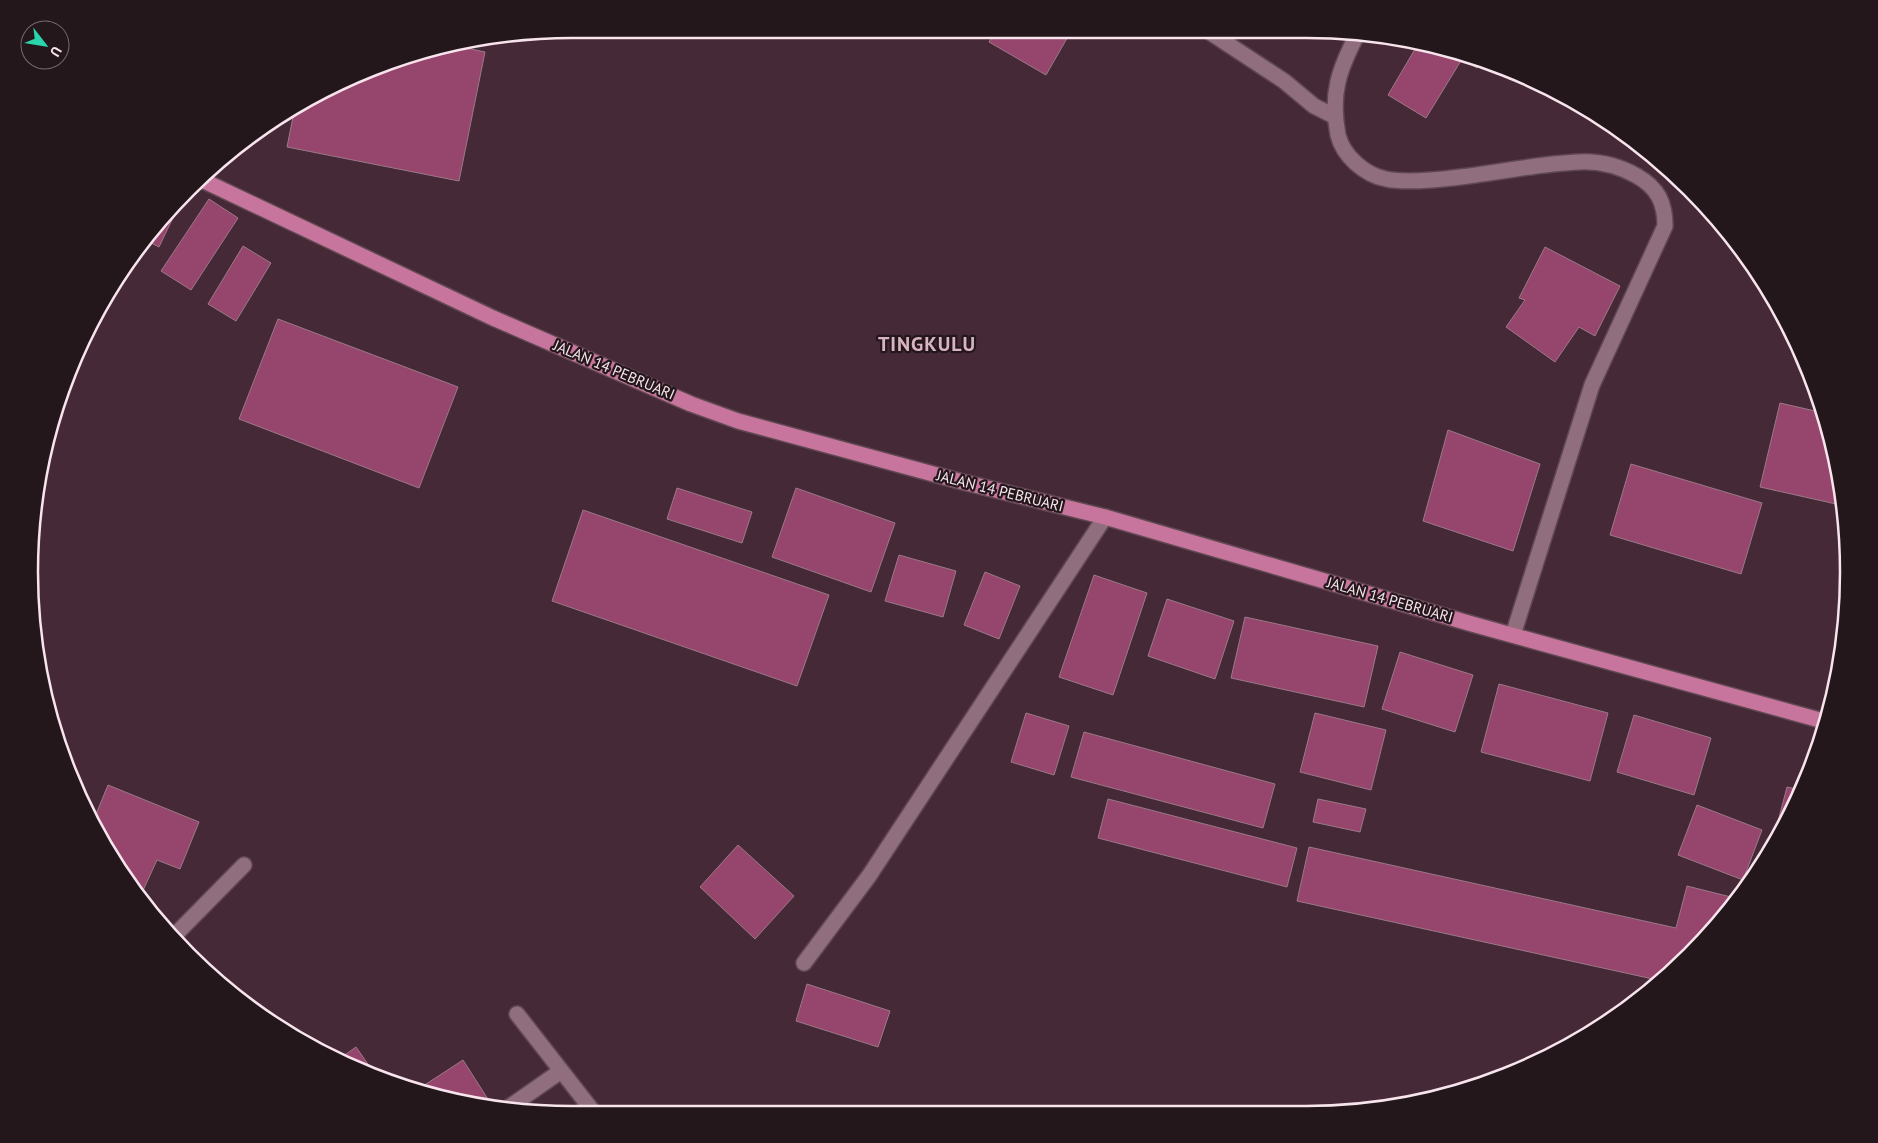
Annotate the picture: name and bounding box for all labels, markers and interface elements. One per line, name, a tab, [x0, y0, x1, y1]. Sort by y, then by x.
north arrow	[20, 20, 70, 70]
text: U	[46, 43, 66, 60]
district label: TINGKULU	[878, 331, 976, 357]
street label: JALAN 14 PEBRUARI	[550, 335, 678, 404]
street label: JALAN 14 PEBRUARI	[934, 465, 1066, 515]
street label: JALAN 14 PEBRUARI	[1324, 572, 1455, 627]

